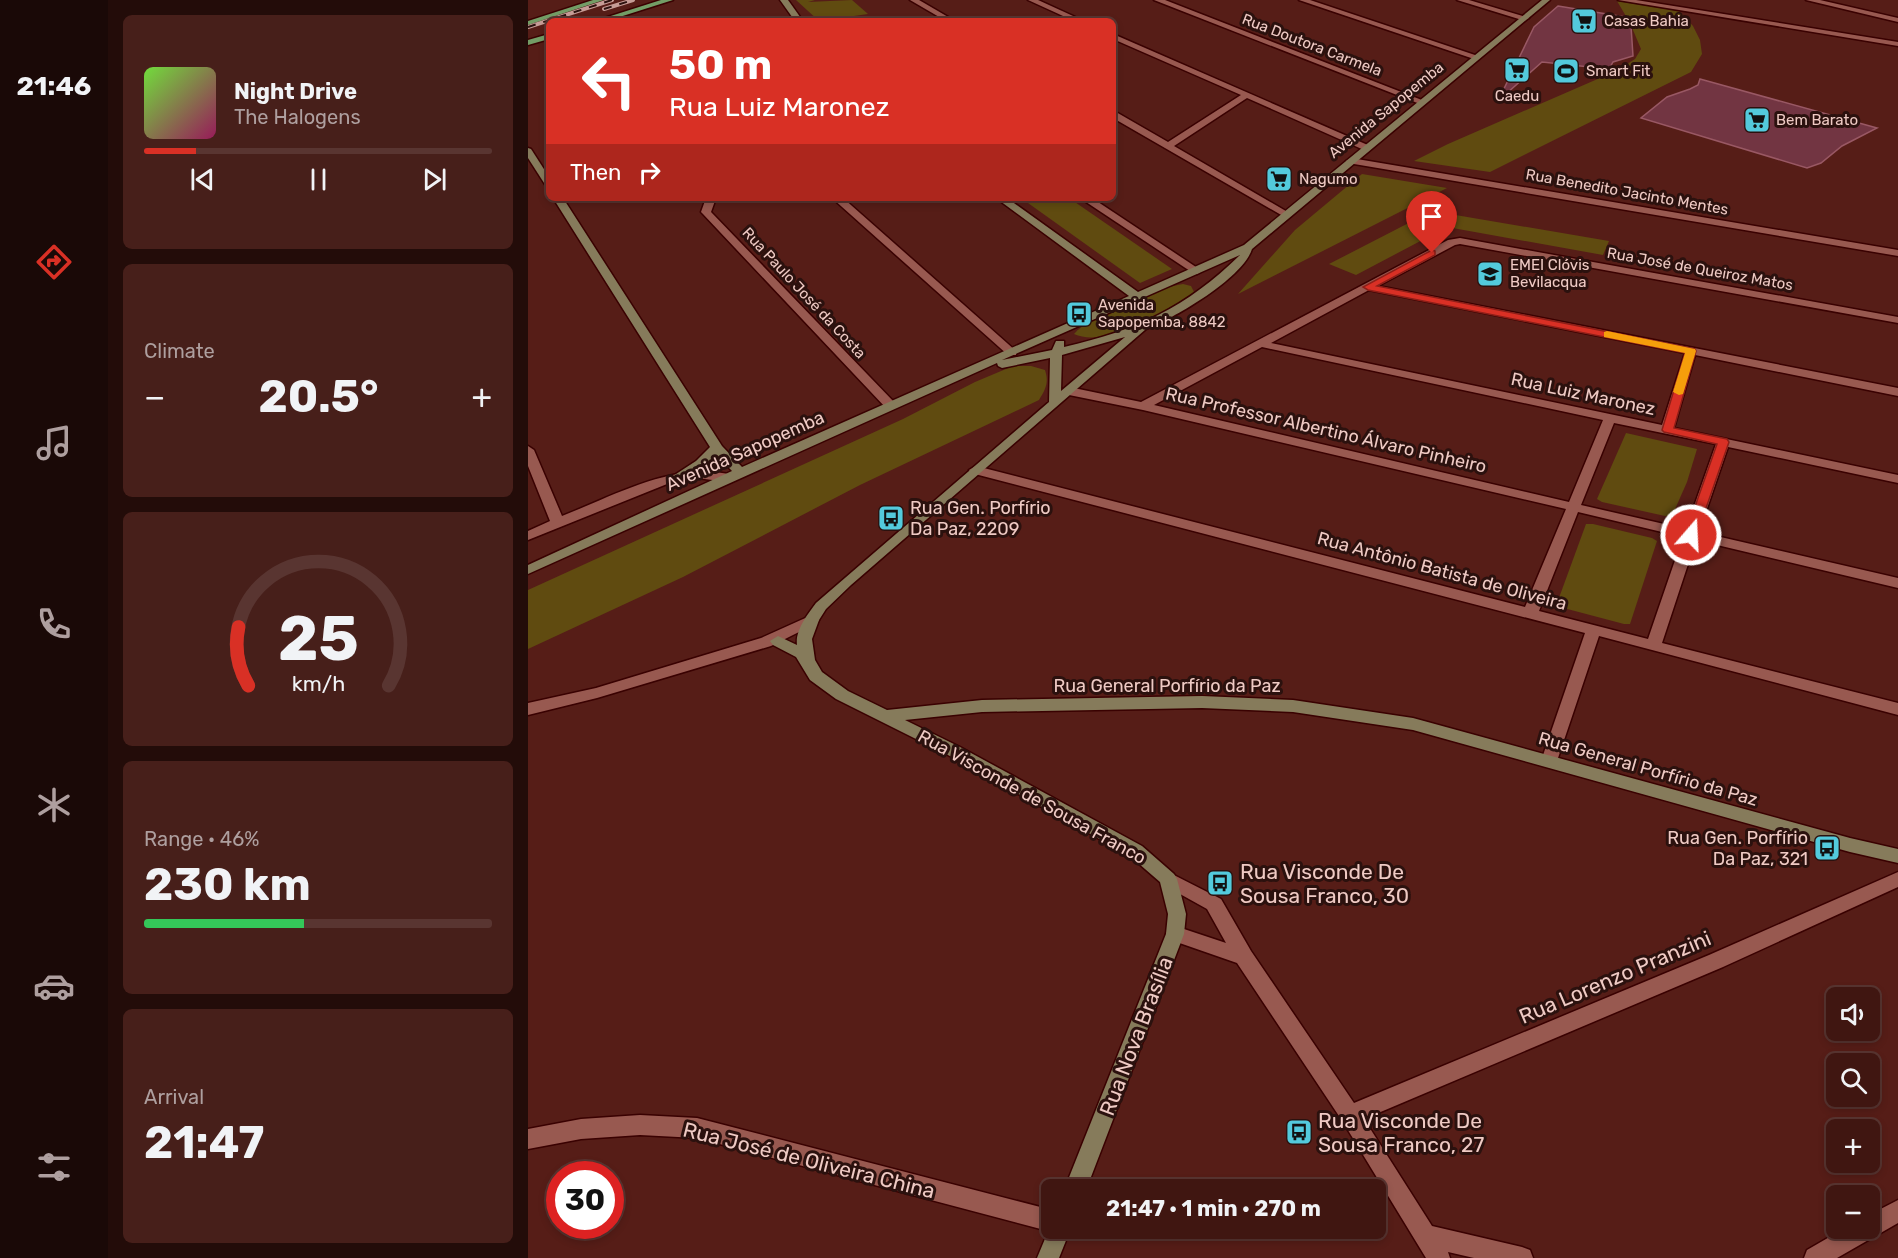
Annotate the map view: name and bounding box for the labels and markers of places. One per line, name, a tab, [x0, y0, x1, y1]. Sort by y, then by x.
supermarket icon: Casas Bahia	[1569, 6, 1599, 36]
place label: Casas Bahia	[1604, 12, 1689, 30]
supermarket icon: Caedu	[1502, 55, 1532, 85]
sports icon: Smart Fit	[1551, 56, 1581, 86]
place label: Smart Fit	[1586, 62, 1651, 80]
place label: Caedu	[1495, 87, 1539, 105]
supermarket icon: Bem Barato	[1742, 105, 1772, 135]
place label: Bem Barato	[1776, 111, 1858, 129]
supermarket icon: Nagumo	[1264, 164, 1294, 194]
place label: Nagumo	[1299, 170, 1358, 188]
pin	[1406, 191, 1457, 253]
place label: EMEI Clóvis Bevilacqua	[1510, 256, 1590, 291]
school or university icon: EMEI Clóvis Bevilacqua	[1475, 259, 1505, 289]
place label: Avenida Sapopemba, 8842	[1098, 296, 1226, 331]
bus stop icon: Avenida Sapopemba, 8842	[1064, 299, 1094, 329]
place label: Rua Gen. Porfírio Da Paz, 2209	[910, 497, 1051, 540]
bus stop icon: Rua Gen. Porfírio Da Paz, 2209	[876, 503, 906, 533]
place label: Rua Gen. Porfírio Da Paz, 321	[1667, 827, 1808, 870]
bus stop icon: Rua Gen. Porfírio Da Paz, 321	[1812, 833, 1842, 863]
place label: Rua Visconde De Sousa Franco, 30	[1240, 859, 1409, 908]
bus stop icon: Rua Visconde De Sousa Franco, 30	[1205, 868, 1235, 898]
place label: Rua Visconde De Sousa Franco, 27	[1318, 1108, 1484, 1157]
bus stop icon: Rua Visconde De Sousa Franco, 27	[1284, 1117, 1314, 1147]

